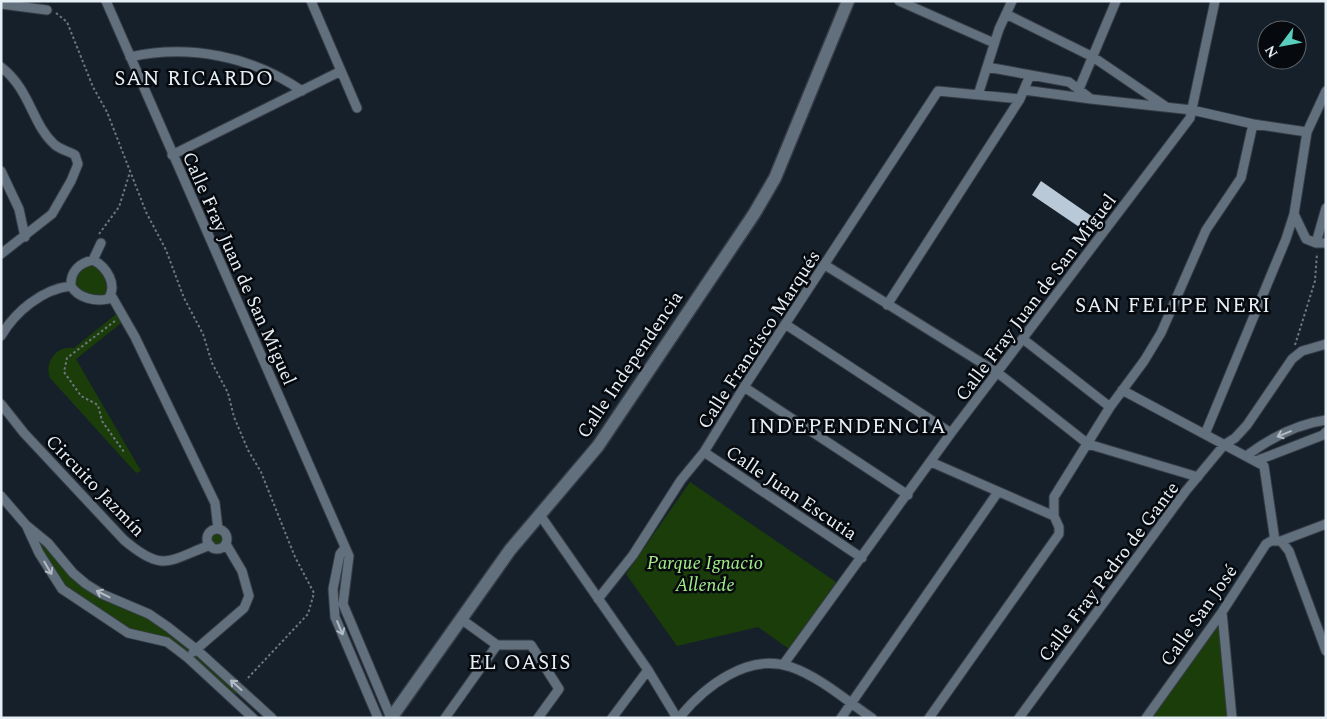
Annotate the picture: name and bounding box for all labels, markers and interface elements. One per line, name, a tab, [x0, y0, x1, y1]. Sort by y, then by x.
north arrow	[1257, 20, 1307, 70]
text: N	[1259, 41, 1283, 62]
district label: SAN RICARDO	[114, 63, 274, 95]
street label: Calle Fray Juan de San Miguel	[174, 147, 303, 390]
street label: Calle Fray Juan de San Miguel	[948, 188, 1124, 408]
street label: Calle Francisco Marqués	[690, 245, 828, 435]
street label: Calle Independencia	[570, 285, 691, 445]
district label: SAN FELIPE NERI	[1075, 290, 1271, 322]
district label: INDEPENDENCIA	[749, 411, 947, 443]
street label: Circuito Jazmín	[38, 428, 152, 544]
one-way arrow	[1277, 430, 1292, 439]
street label: Calle Juan Escutia	[719, 438, 863, 549]
street label: Calle Fray Pedro de Gante	[1032, 476, 1187, 668]
park label: Parque Ignacio Allende	[647, 549, 763, 600]
street label: Calle San José	[1153, 559, 1245, 673]
one-way arrow	[43, 561, 53, 575]
one-way arrow	[96, 589, 111, 599]
one-way arrow	[335, 620, 345, 635]
district label: EL OASIS	[469, 647, 571, 679]
one-way arrow	[230, 679, 243, 691]

